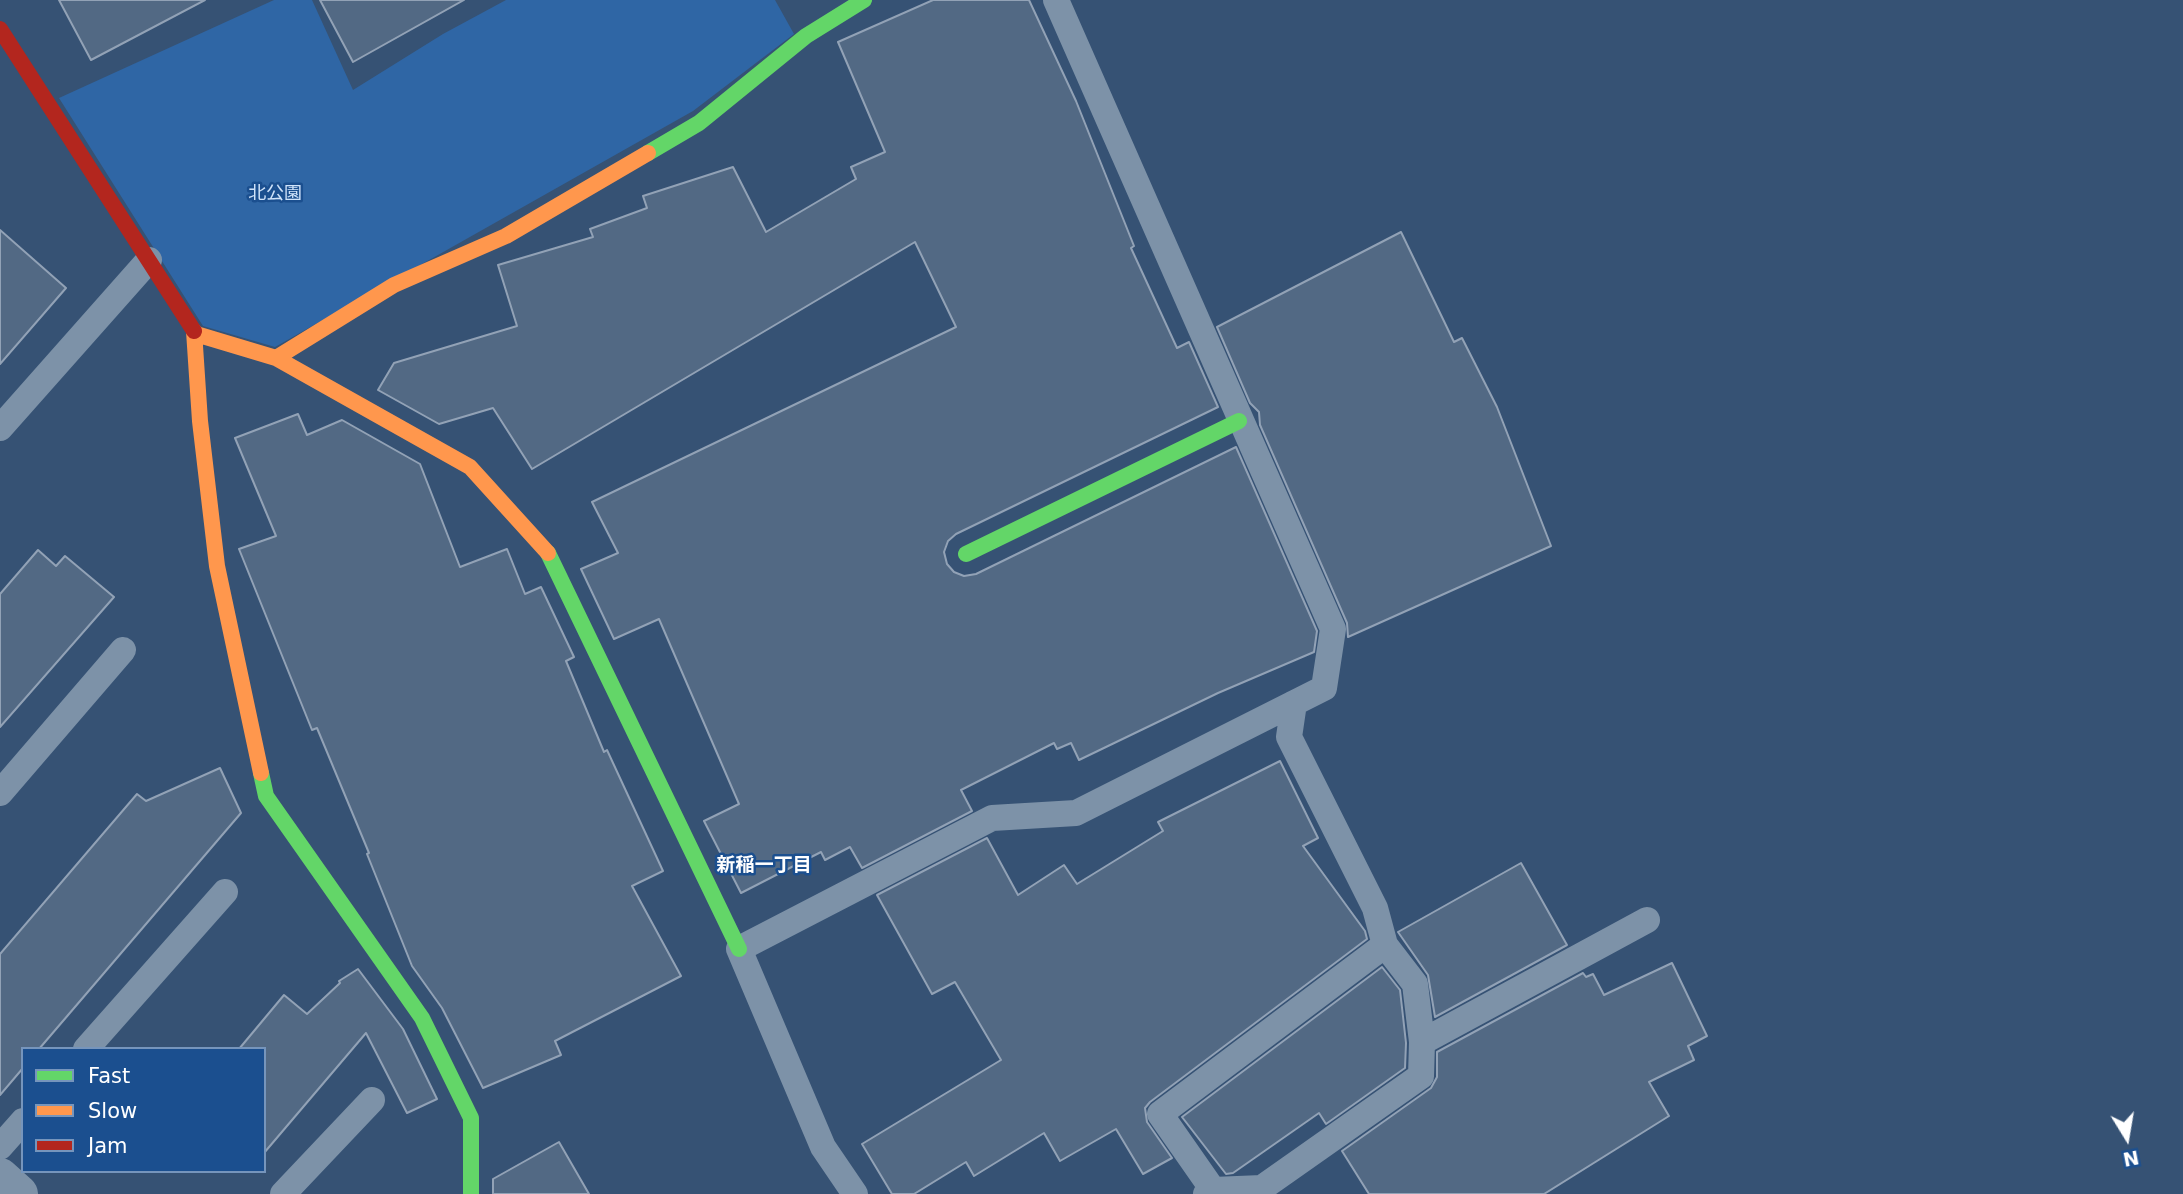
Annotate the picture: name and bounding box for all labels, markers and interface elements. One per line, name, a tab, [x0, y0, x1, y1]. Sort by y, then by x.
park label: 北公園	[248, 183, 302, 205]
district label: 新稲一丁目	[717, 855, 811, 877]
legend	[21, 1047, 266, 1173]
text: Fast	[88, 1064, 130, 1088]
text: Slow	[88, 1099, 137, 1123]
north arrow	[2092, 1103, 2162, 1173]
text: Jam	[88, 1134, 128, 1158]
text: N	[2121, 1146, 2141, 1171]

